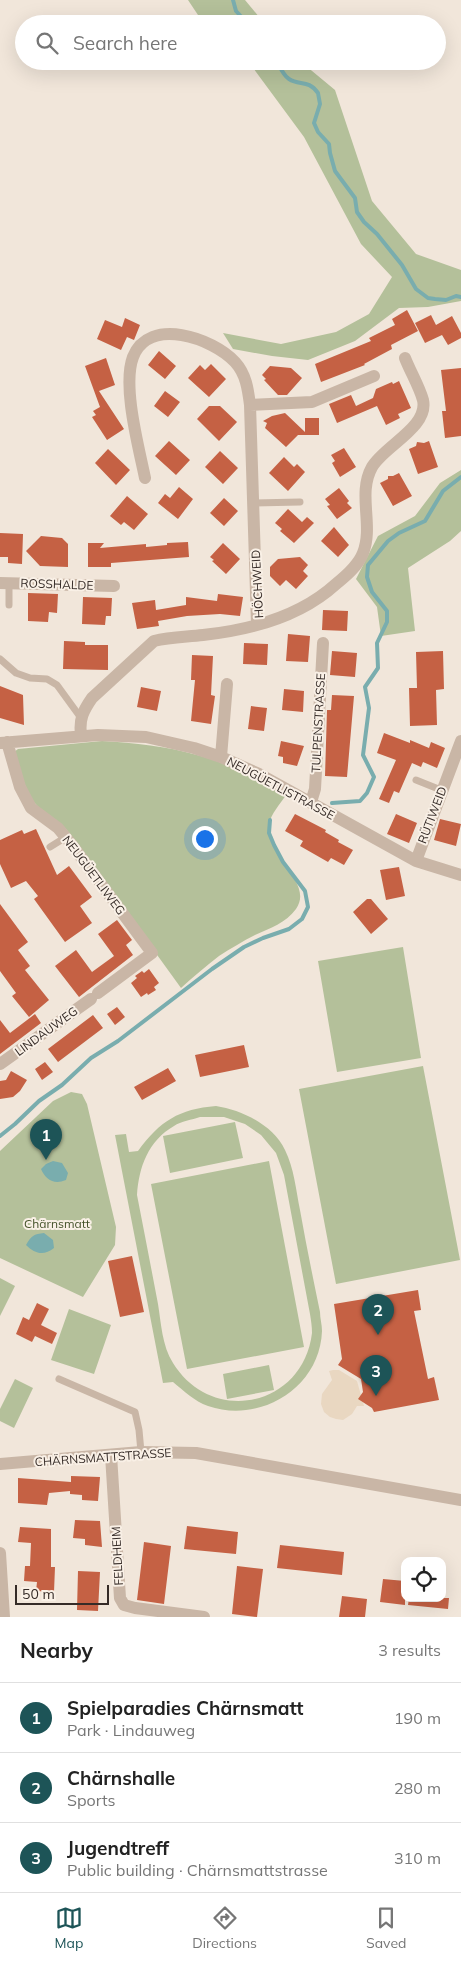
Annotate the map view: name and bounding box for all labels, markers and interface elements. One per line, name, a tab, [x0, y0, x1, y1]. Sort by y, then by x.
search box	[15, 15, 446, 70]
icon: search	[33, 29, 61, 57]
text: Search here	[73, 31, 177, 55]
street label: HÖCHWEID	[248, 549, 266, 619]
street label: ROSSHALDE	[20, 575, 94, 593]
street label: TULPENSTRASSE	[308, 673, 328, 773]
street label: NEUGÜETLISTRASSE	[225, 753, 337, 823]
street label: RÜTIWEID	[414, 784, 450, 846]
your location	[192, 826, 218, 852]
street label: NEUGÜETLIWEG	[59, 832, 129, 918]
street label: LINDAUWEG	[12, 1003, 80, 1059]
pin: 1	[30, 1119, 62, 1160]
park label: Chärnsmatt	[24, 1216, 90, 1231]
pin: 2	[362, 1294, 394, 1335]
pin: 3	[360, 1355, 392, 1396]
street label: CHÄRNSMATTSTRASSE	[34, 1445, 172, 1469]
street label: FELDHEIM	[108, 1526, 126, 1586]
map controls	[401, 1557, 446, 1602]
button: locate	[401, 1557, 446, 1602]
scale bar	[15, 1582, 109, 1605]
text: 50 m	[22, 1585, 55, 1603]
text: Nearby	[20, 1637, 93, 1663]
text: 3 results	[378, 1640, 441, 1660]
text: Spielparadies Chärnsmatt	[67, 1696, 303, 1720]
text: 1	[31, 1708, 41, 1728]
text: 190 m	[394, 1708, 441, 1728]
text: Park · Lindauweg	[67, 1720, 195, 1740]
text: Chärnshalle	[67, 1766, 175, 1790]
text: 2	[31, 1778, 41, 1798]
text: 280 m	[394, 1778, 441, 1798]
text: Sports	[67, 1790, 115, 1810]
text: Jugendtreff	[67, 1836, 169, 1860]
text: 3	[31, 1848, 41, 1868]
text: 310 m	[394, 1848, 441, 1868]
text: Public building · Chärnsmattstrasse	[67, 1860, 328, 1880]
tab: Map	[55, 1904, 83, 1952]
tab: Directions	[192, 1904, 257, 1952]
tab: Saved	[366, 1904, 406, 1952]

